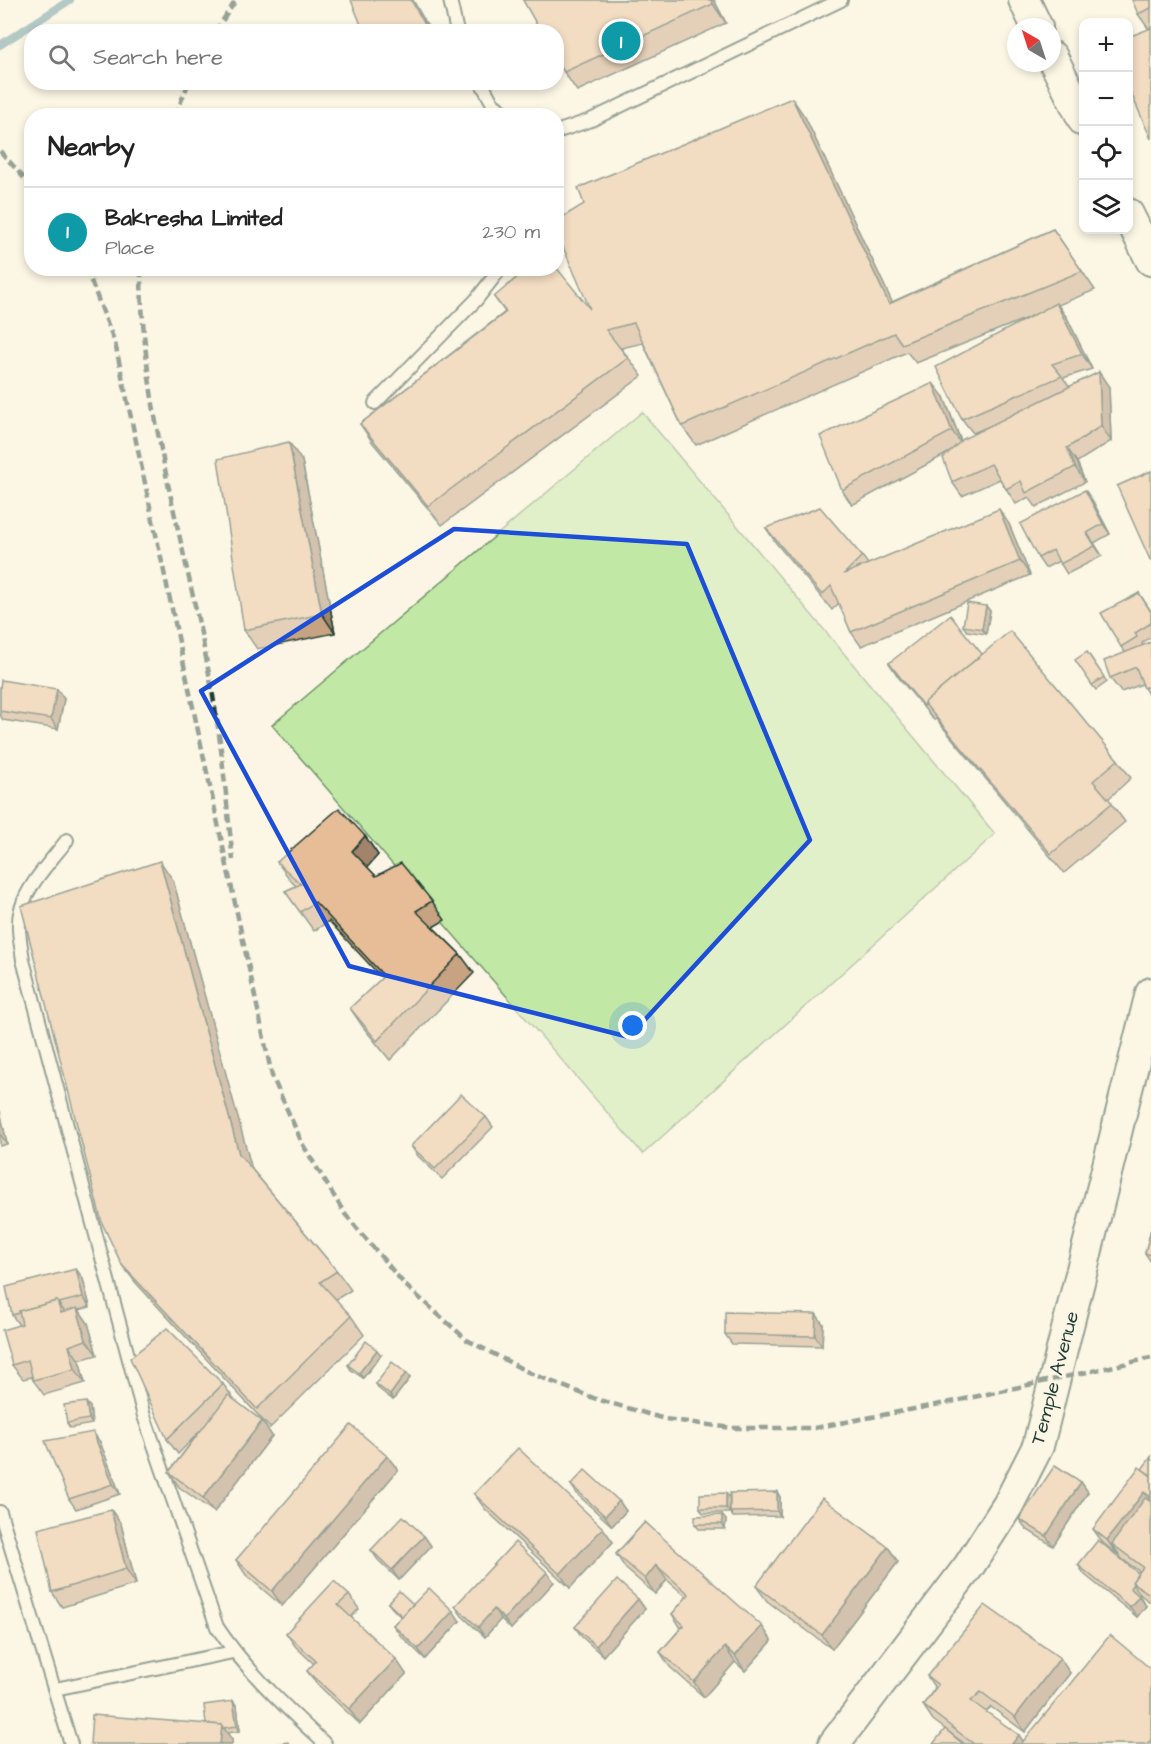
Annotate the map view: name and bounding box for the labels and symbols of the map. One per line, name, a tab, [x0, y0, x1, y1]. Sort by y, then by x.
pin: 1	[602, 18, 640, 63]
north arrow	[1007, 18, 1061, 72]
your location	[618, 1011, 647, 1040]
street label: Temple Avenue	[1024, 1308, 1086, 1448]

